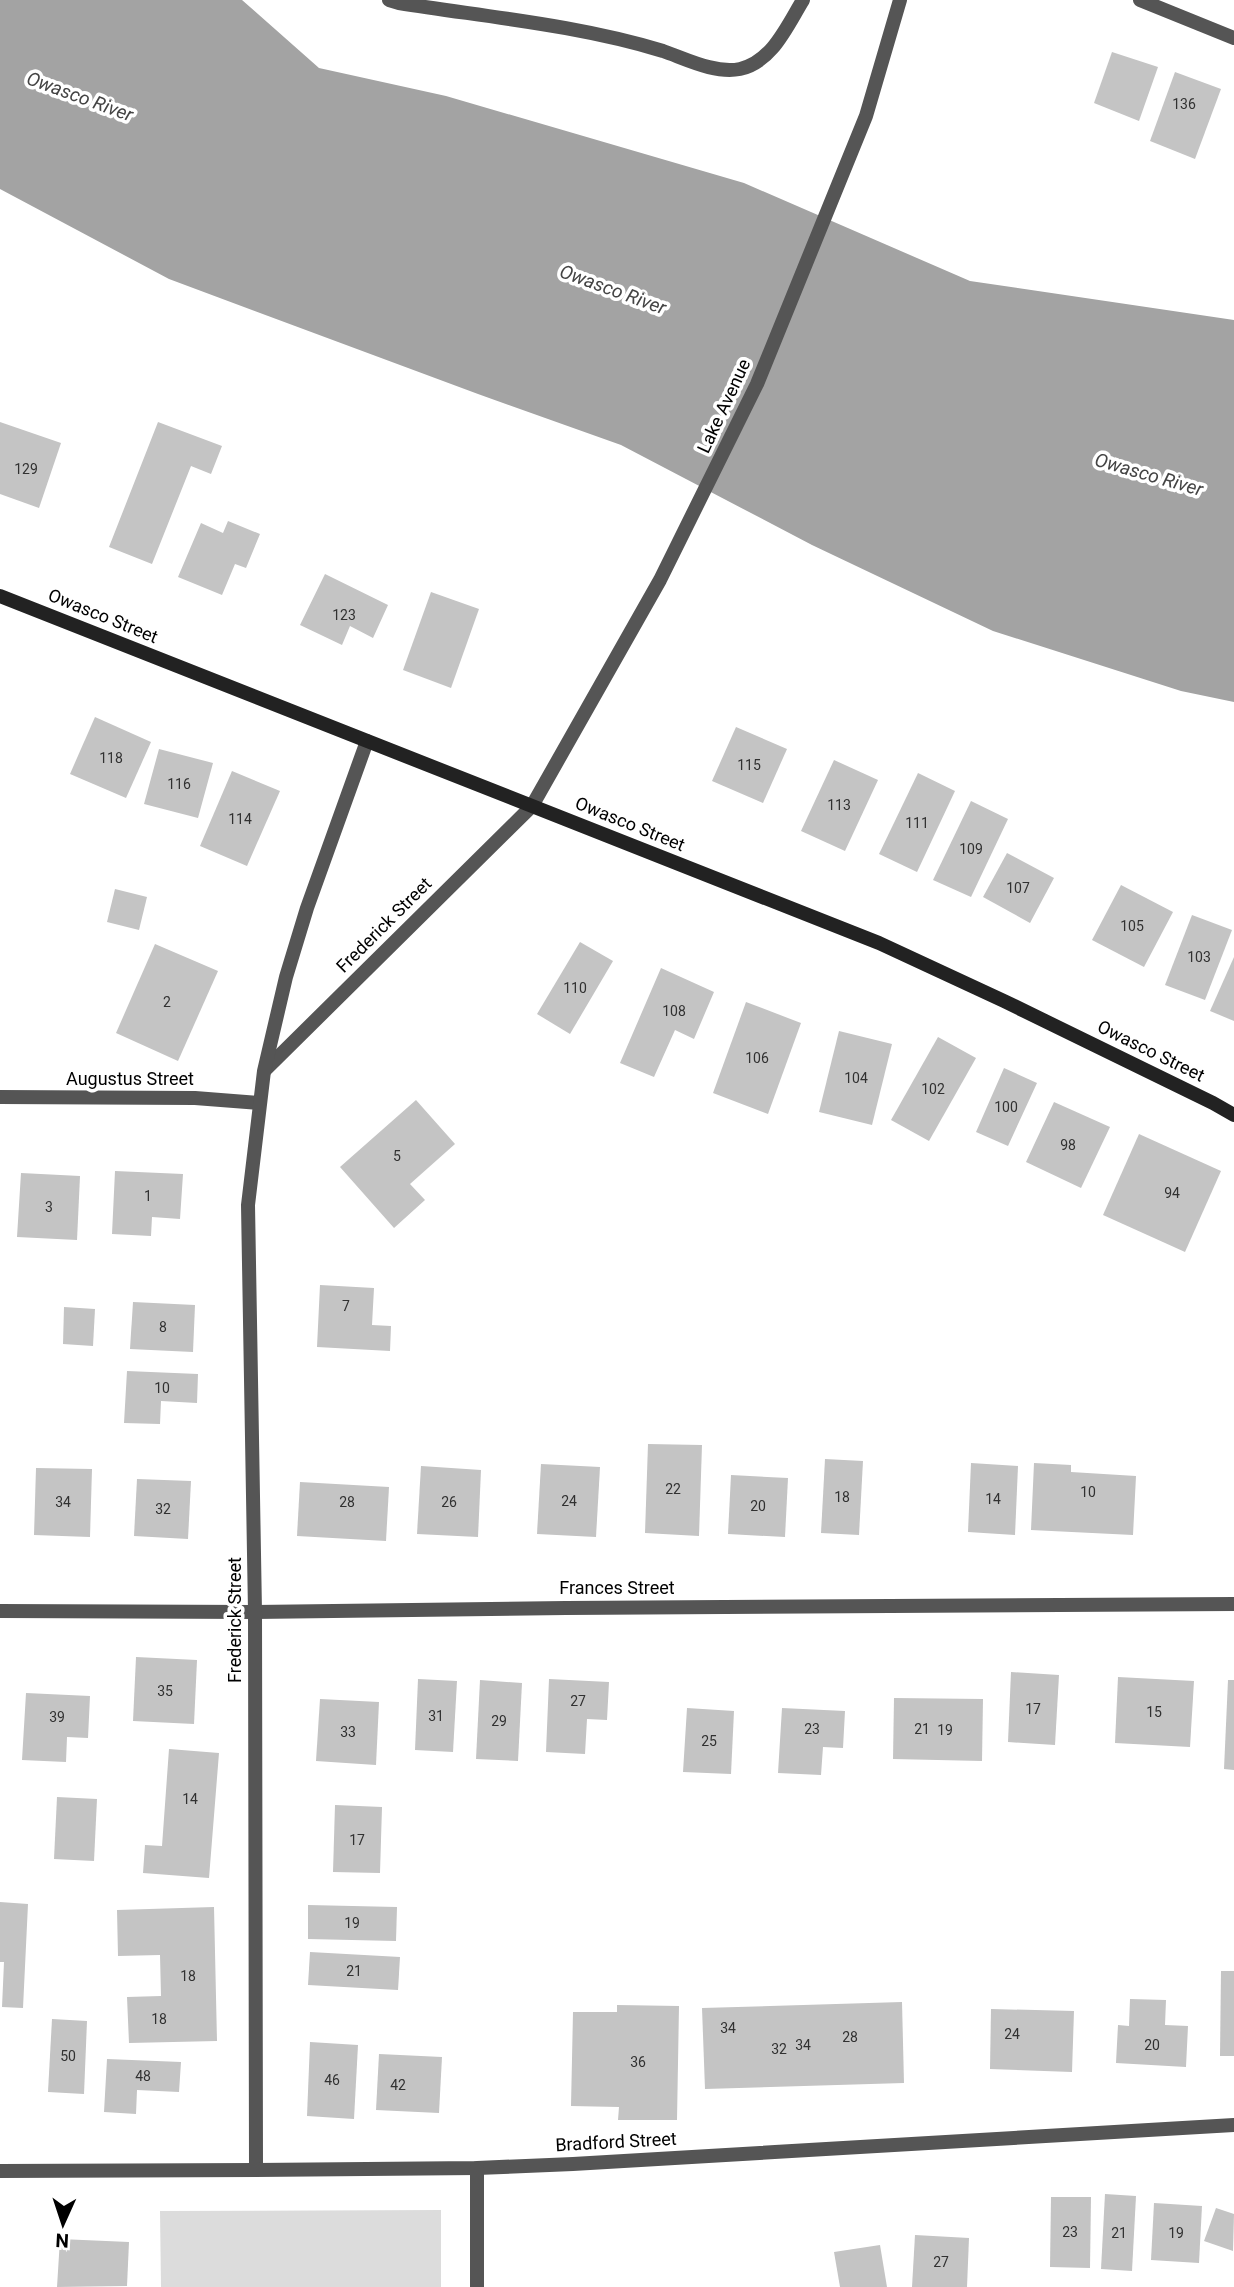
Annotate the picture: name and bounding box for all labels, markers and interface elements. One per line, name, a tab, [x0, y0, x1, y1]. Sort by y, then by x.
water label: Owasco River	[23, 67, 137, 127]
house number: 136	[1172, 96, 1196, 112]
water label: Owasco River	[556, 260, 670, 320]
street label: Lake Avenue	[693, 355, 754, 456]
water label: Owasco River	[1092, 448, 1206, 501]
house number: 129	[14, 461, 38, 477]
street label: Owasco Street	[45, 584, 161, 647]
house number: 123	[332, 607, 356, 623]
house number: 118	[99, 750, 123, 766]
house number: 115	[737, 757, 761, 773]
house number: 116	[167, 776, 191, 792]
street label: Owasco Street	[572, 792, 688, 855]
house number: 113	[827, 797, 851, 813]
house number: 114	[228, 811, 252, 827]
house number: 111	[905, 815, 929, 831]
house number: 109	[959, 841, 983, 857]
street label: Frederick Street	[332, 873, 436, 977]
house number: 107	[1006, 880, 1030, 896]
house number: 105	[1120, 918, 1144, 934]
house number: 103	[1187, 949, 1211, 965]
house number: 110	[563, 980, 587, 996]
house number: 2	[163, 994, 171, 1010]
house number: 108	[662, 1003, 686, 1019]
street label: Owasco Street	[1094, 1016, 1208, 1086]
house number: 106	[745, 1050, 769, 1066]
street label: Augustus Street	[66, 1068, 194, 1089]
house number: 104	[844, 1070, 868, 1086]
house number: 102	[921, 1081, 945, 1097]
house number: 100	[994, 1099, 1018, 1115]
house number: 98	[1060, 1137, 1076, 1153]
house number: 5	[393, 1148, 401, 1164]
house number: 94	[1164, 1185, 1180, 1201]
house number: 1	[144, 1188, 152, 1204]
house number: 3	[45, 1199, 53, 1215]
house number: 7	[342, 1298, 350, 1314]
house number: 8	[159, 1319, 167, 1335]
house number: 10	[154, 1380, 170, 1396]
house number: 22	[665, 1481, 681, 1497]
house number: 10	[1080, 1484, 1096, 1500]
house number: 18	[834, 1489, 850, 1505]
house number: 14	[985, 1491, 1001, 1507]
house number: 24	[561, 1493, 577, 1509]
house number: 34	[55, 1494, 71, 1510]
house number: 28	[339, 1494, 355, 1510]
house number: 26	[441, 1494, 457, 1510]
house number: 20	[750, 1498, 766, 1514]
house number: 32	[155, 1501, 171, 1517]
street label: Frederick Street	[224, 1557, 245, 1683]
street label: Frances Street	[559, 1577, 675, 1598]
house number: 35	[157, 1683, 173, 1699]
house number: 27	[570, 1693, 586, 1709]
house number: 17	[1025, 1701, 1041, 1717]
house number: 15	[1146, 1704, 1162, 1720]
house number: 31	[428, 1708, 444, 1724]
house number: 39	[49, 1709, 65, 1725]
house number: 29	[491, 1713, 507, 1729]
house number: 23	[804, 1721, 820, 1737]
house number: 21	[914, 1721, 930, 1737]
house number: 19	[937, 1722, 953, 1738]
house number: 33	[340, 1724, 356, 1740]
house number: 25	[701, 1733, 717, 1749]
house number: 14	[182, 1791, 198, 1807]
house number: 17	[349, 1832, 365, 1848]
house number: 19	[344, 1915, 360, 1931]
house number: 21	[346, 1963, 362, 1979]
house number: 18	[180, 1968, 196, 1984]
house number: 18	[151, 2011, 167, 2027]
house number: 34	[720, 2020, 736, 2036]
house number: 24	[1004, 2026, 1020, 2042]
house number: 28	[842, 2029, 858, 2045]
house number: 34	[795, 2037, 811, 2053]
house number: 20	[1144, 2037, 1160, 2053]
house number: 32	[771, 2041, 787, 2057]
house number: 50	[60, 2048, 76, 2064]
house number: 36	[630, 2054, 646, 2070]
house number: 48	[135, 2068, 151, 2084]
house number: 46	[324, 2072, 340, 2088]
house number: 42	[390, 2077, 406, 2093]
street label: Bradford Street	[555, 2128, 677, 2155]
north arrow	[28, 2189, 98, 2259]
house number: 23	[1062, 2224, 1078, 2240]
house number: 21	[1111, 2225, 1127, 2241]
house number: 19	[1168, 2225, 1184, 2241]
text: N	[55, 2229, 69, 2252]
house number: 27	[933, 2254, 949, 2270]

